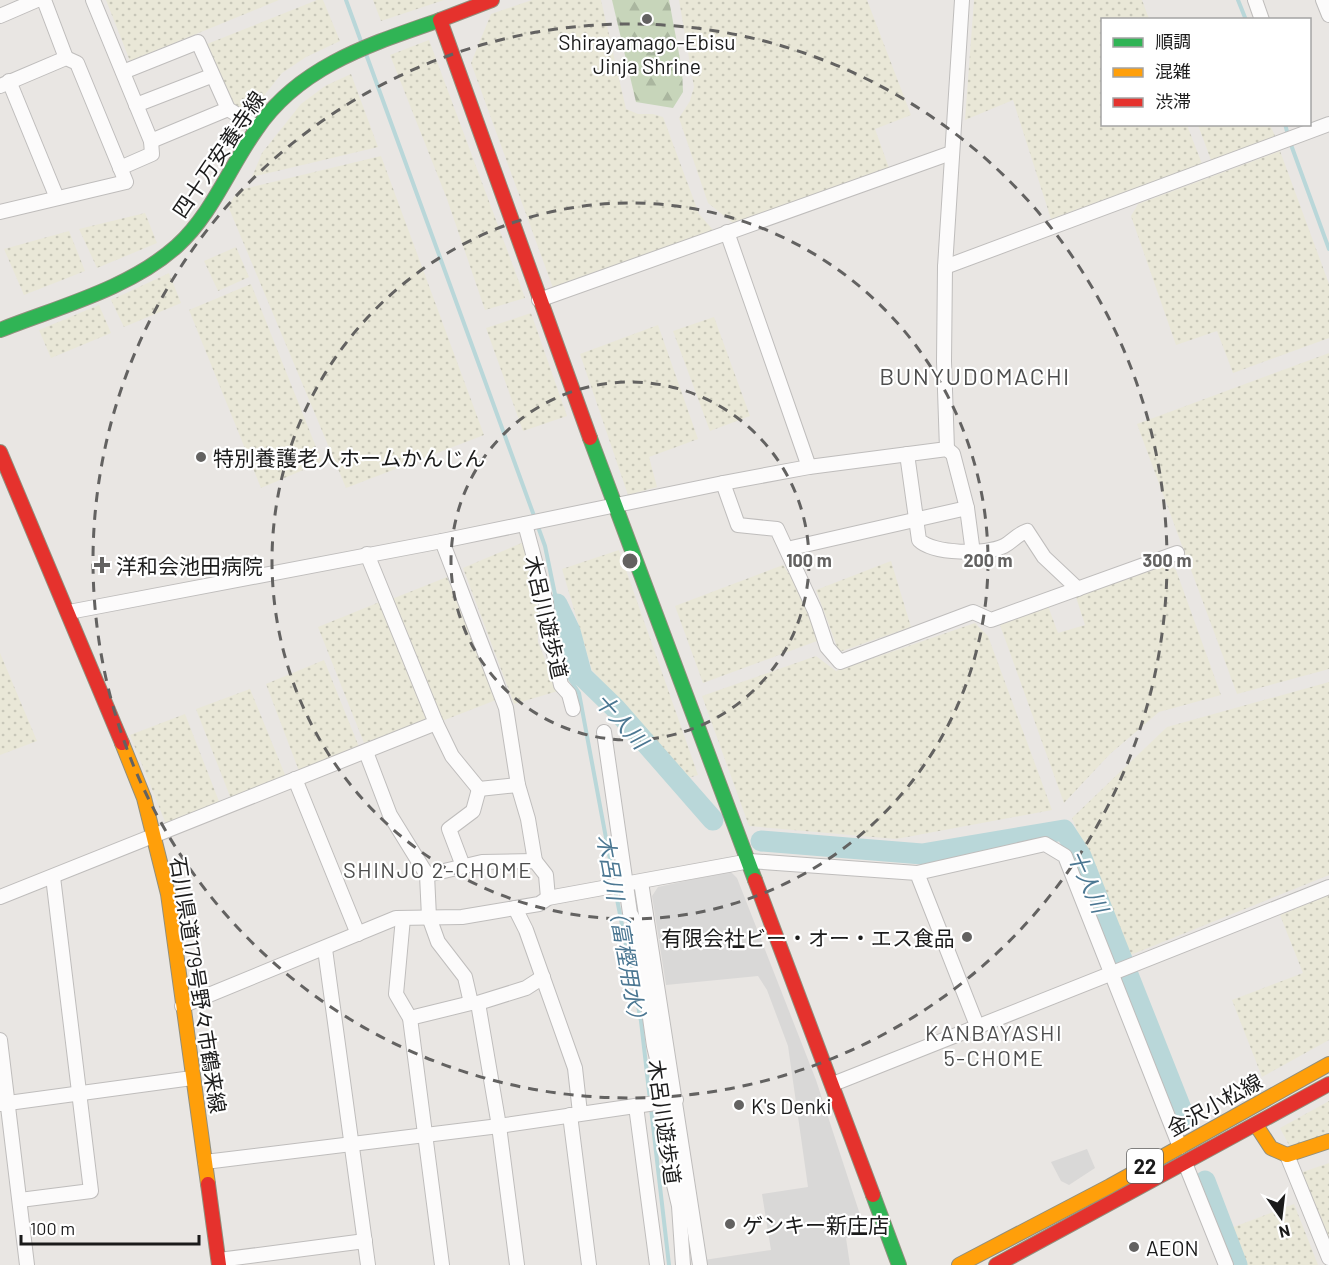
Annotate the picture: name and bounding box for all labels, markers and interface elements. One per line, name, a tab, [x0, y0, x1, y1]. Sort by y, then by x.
marker: Shirayamago-Ebisu Jinja Shrine	[640, 12, 654, 26]
legend	[1101, 18, 1311, 126]
place label: Shirayamago-Ebisu Jinja Shrine	[558, 29, 736, 78]
text: 順調	[1155, 30, 1191, 52]
text: 混雑	[1155, 60, 1191, 82]
street label: 四十万安養寺線	[167, 86, 269, 222]
text: 渋滞	[1155, 90, 1191, 112]
district label: BUNYUDOMACHI	[879, 361, 1071, 390]
place label: 特別養護老人ホームかんじん	[213, 445, 485, 470]
marker: 特別養護老人ホームかんじん	[194, 450, 208, 464]
text: 100 m	[786, 549, 832, 571]
text: 200 m	[963, 549, 1013, 571]
text: 300 m	[1143, 549, 1191, 571]
centre of rings	[620, 551, 640, 571]
place label: 洋和会池田病院	[116, 553, 263, 578]
street label: 木呂川遊歩道	[521, 553, 573, 681]
marker: 洋和会池田病院	[93, 556, 111, 574]
water label: 十人川	[590, 687, 655, 755]
water label: 木呂川（富樫用水）	[593, 832, 653, 1032]
water label: 十人川	[1064, 846, 1115, 918]
street label: 石川県道179号野々市鶴来線	[166, 855, 232, 1115]
district label: SHINJO 2-CHOME	[343, 856, 533, 882]
place label: 有限会社ビー・オー・エス食品	[661, 925, 955, 950]
marker: 有限会社ビー・オー・エス食品	[960, 930, 974, 944]
district label: KANBAYASHI 5-CHOME	[925, 1019, 1063, 1070]
street label: 木呂川遊歩道	[644, 1058, 686, 1186]
street label: 金沢小松線	[1162, 1068, 1266, 1140]
place label: K's Denki	[751, 1093, 832, 1118]
marker: K's Denki	[732, 1098, 746, 1112]
road number: 22	[1127, 1149, 1163, 1183]
north arrow	[1251, 1187, 1311, 1247]
scale bar	[21, 1208, 200, 1246]
place label: ゲンキー新庄店	[742, 1212, 889, 1237]
text: 100 m	[30, 1217, 75, 1239]
marker: ゲンキー新庄店	[723, 1217, 737, 1231]
text: N	[1277, 1222, 1292, 1243]
place label: AEON	[1146, 1235, 1199, 1260]
marker: AEON	[1127, 1240, 1141, 1254]

